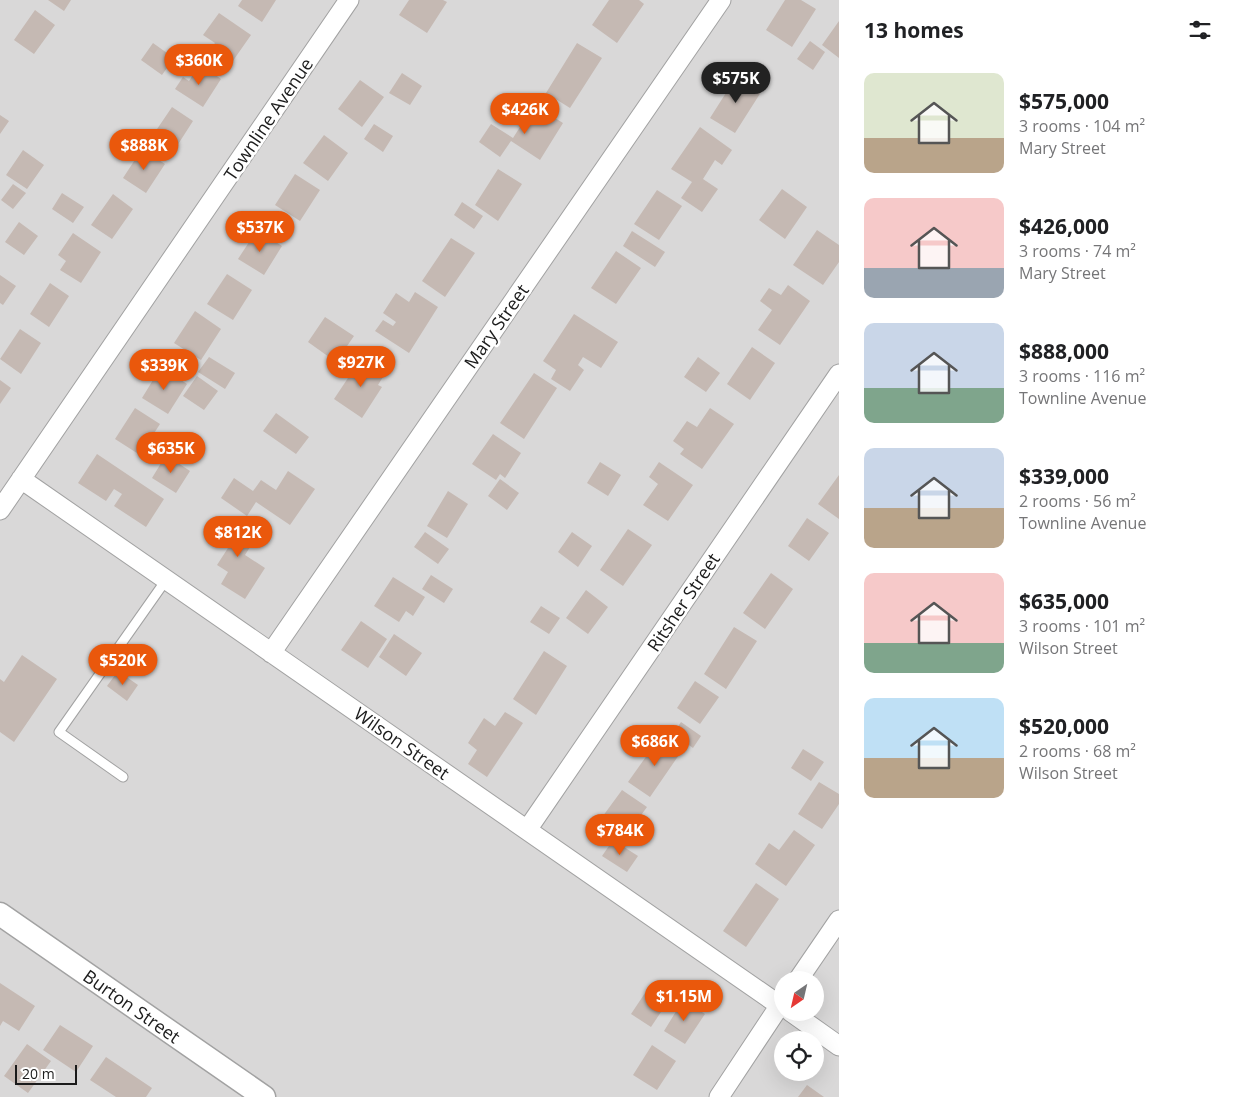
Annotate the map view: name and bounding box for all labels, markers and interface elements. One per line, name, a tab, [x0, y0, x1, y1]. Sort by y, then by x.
text: 13 homes	[864, 16, 964, 44]
icon: filters	[1186, 16, 1214, 44]
pin: $360K	[164, 44, 234, 86]
text: $360K	[175, 49, 223, 71]
street label: Townline Avenue	[218, 53, 318, 185]
pin: $575K	[701, 62, 771, 104]
text: $575K	[712, 67, 760, 89]
text: $575,000	[1019, 87, 1109, 115]
pin: $426K	[490, 92, 560, 135]
icon: home	[904, 93, 964, 153]
text: $426K	[501, 98, 549, 120]
text: 3 rooms · 104 m²	[1019, 115, 1145, 137]
pin: $888K	[109, 128, 179, 171]
text: $888K	[120, 134, 168, 156]
text: Mary Street	[1019, 137, 1106, 159]
pin: $537K	[225, 210, 295, 253]
text: $426,000	[1019, 212, 1109, 240]
text: $537K	[236, 216, 284, 238]
icon: home	[904, 218, 964, 278]
text: 3 rooms · 74 m²	[1019, 240, 1136, 262]
text: Mary Street	[1019, 262, 1106, 284]
street label: Mary Street	[458, 279, 534, 373]
text: $888,000	[1019, 337, 1109, 365]
icon: home	[904, 343, 964, 403]
pin: $927K	[326, 346, 396, 388]
pin: $339K	[129, 348, 199, 391]
text: $927K	[337, 351, 385, 373]
text: $339K	[140, 354, 188, 376]
text: 3 rooms · 116 m²	[1019, 365, 1145, 387]
text: Townline Avenue	[1019, 387, 1146, 409]
pin: $635K	[136, 432, 206, 474]
text: $635K	[147, 437, 195, 459]
text: $339,000	[1019, 462, 1109, 490]
icon: home	[904, 468, 964, 528]
text: 2 rooms · 56 m²	[1019, 490, 1136, 512]
text: Townline Avenue	[1019, 512, 1146, 534]
pin: $812K	[203, 516, 273, 558]
text: $812K	[214, 521, 262, 543]
street label: Ritsher Street	[641, 548, 725, 656]
text: $635,000	[1019, 587, 1109, 615]
icon: home	[904, 593, 964, 653]
text: 3 rooms · 101 m²	[1019, 615, 1145, 637]
text: Wilson Street	[1019, 637, 1118, 659]
pin: $520K	[88, 644, 158, 686]
text: $520K	[99, 649, 147, 671]
street label: Wilson Street	[350, 701, 454, 785]
text: $520,000	[1019, 712, 1109, 740]
icon: home	[904, 718, 964, 778]
pin: $686K	[620, 724, 690, 767]
text: $686K	[631, 730, 679, 752]
text: 2 rooms · 68 m²	[1019, 740, 1136, 762]
text: Wilson Street	[1019, 762, 1118, 784]
pin: $784K	[585, 814, 655, 856]
text: $784K	[596, 819, 644, 841]
street label: Burton Street	[79, 964, 185, 1048]
north arrow	[774, 971, 824, 1021]
map controls	[774, 971, 824, 1081]
pin: $1.15M	[643, 980, 725, 1022]
text: $1.15M	[656, 985, 712, 1007]
button: locate	[774, 1031, 824, 1081]
scale bar	[15, 1062, 78, 1085]
text: 20 m	[22, 1064, 55, 1083]

